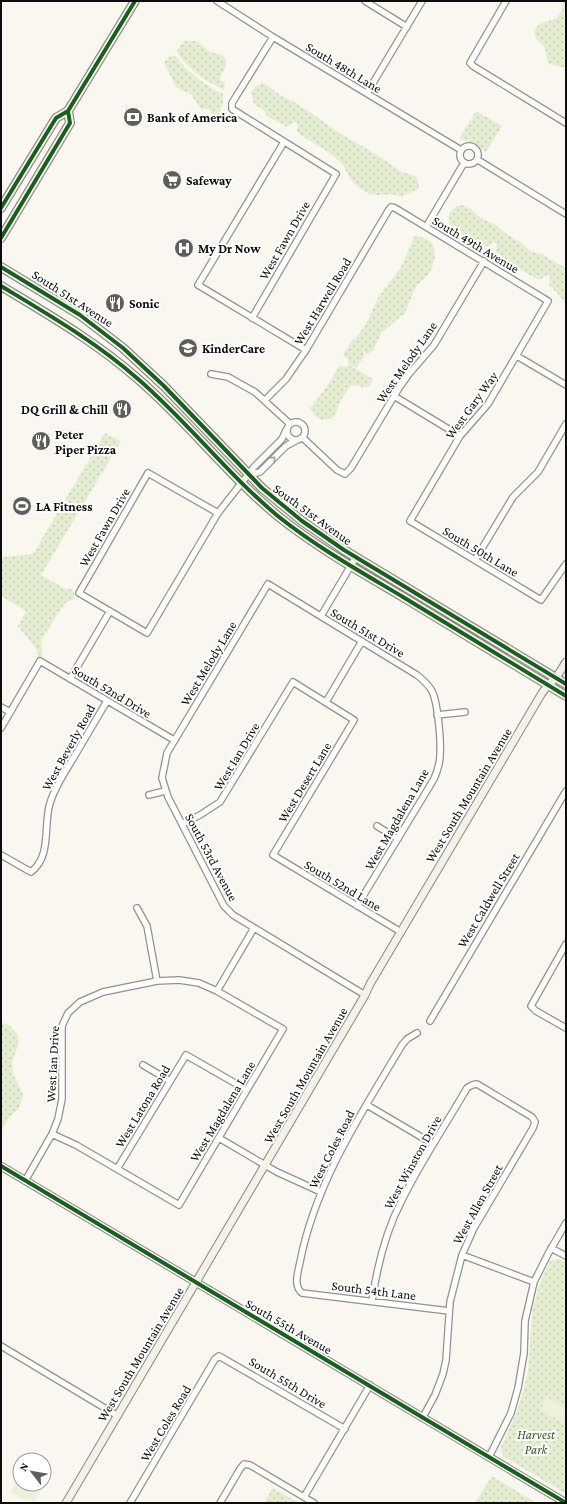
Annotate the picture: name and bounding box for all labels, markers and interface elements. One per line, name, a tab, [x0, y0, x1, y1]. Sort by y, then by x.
street label: South 48th Lane	[303, 39, 385, 96]
bank icon: Bank of America	[122, 106, 144, 128]
place label: Bank of America	[147, 110, 238, 125]
supermarket icon: Safeway	[161, 169, 183, 191]
place label: Safeway	[186, 173, 232, 188]
street label: West Fawn Drive	[256, 198, 313, 282]
street label: South 49th Avenue	[430, 213, 522, 276]
hospital icon: My Dr Now	[173, 237, 195, 259]
place label: My Dr Now	[198, 241, 261, 256]
street label: West Harwell Road	[291, 255, 354, 348]
street label: South 51st Avenue	[29, 267, 116, 330]
restaurant icon: Sonic	[104, 292, 126, 314]
place label: Sonic	[129, 296, 160, 311]
street label: West Melody Lane	[373, 319, 440, 406]
school or university icon: KinderCare	[177, 337, 199, 359]
place label: KinderCare	[202, 341, 265, 356]
street label: West Gary Way	[442, 368, 501, 442]
restaurant icon: DQ Grill & Chill	[111, 398, 133, 420]
place label: DQ Grill & Chill	[21, 402, 108, 417]
place label: Peter Piper Pizza	[55, 427, 117, 457]
restaurant icon: Peter Piper Pizza	[30, 430, 52, 452]
one-way arrow	[268, 456, 276, 464]
street label: South 51st Avenue	[270, 481, 355, 548]
street label: West Fawn Drive	[76, 485, 133, 569]
sports icon: LA Fitness	[11, 495, 33, 517]
place label: LA Fitness	[36, 499, 92, 514]
street label: South 50th Lane	[440, 523, 522, 580]
street label: South 51st Drive	[328, 604, 408, 661]
street label: West Melody Lane	[177, 618, 240, 708]
street label: South 52nd Drive	[69, 662, 154, 721]
street label: West Beverly Road	[39, 701, 98, 793]
street label: West Ian Drive	[210, 719, 263, 793]
street label: West South Mountain Avenue	[422, 725, 515, 865]
street label: West Desert Lane	[275, 739, 334, 825]
street label: West Magdalena Lane	[361, 766, 432, 873]
street label: South 53rd Avenue	[182, 811, 241, 904]
street label: West Caldwell Street	[454, 850, 523, 950]
street label: South 52nd Lane	[302, 857, 384, 914]
street label: West South Mountain Avenue	[260, 1004, 351, 1146]
street label: West Ian Drive	[43, 1025, 62, 1103]
street label: West Magdalena Lane	[186, 1058, 259, 1164]
street label: West Latona Road	[112, 1062, 173, 1150]
street label: West Coles Road	[305, 1107, 358, 1191]
street label: West Winston Drive	[381, 1113, 444, 1212]
street label: West Allen Street	[449, 1161, 506, 1247]
street label: South 54th Lane	[331, 1278, 417, 1303]
street label: West South Mountain Avenue	[94, 1284, 187, 1424]
street label: South 55th Avenue	[243, 1296, 335, 1357]
street label: South 55th Drive	[246, 1354, 329, 1411]
street label: West Coles Road	[137, 1382, 194, 1464]
park label: Harvest Park	[517, 1427, 555, 1457]
north arrow	[12, 1452, 52, 1492]
text: N	[16, 1460, 31, 1473]

